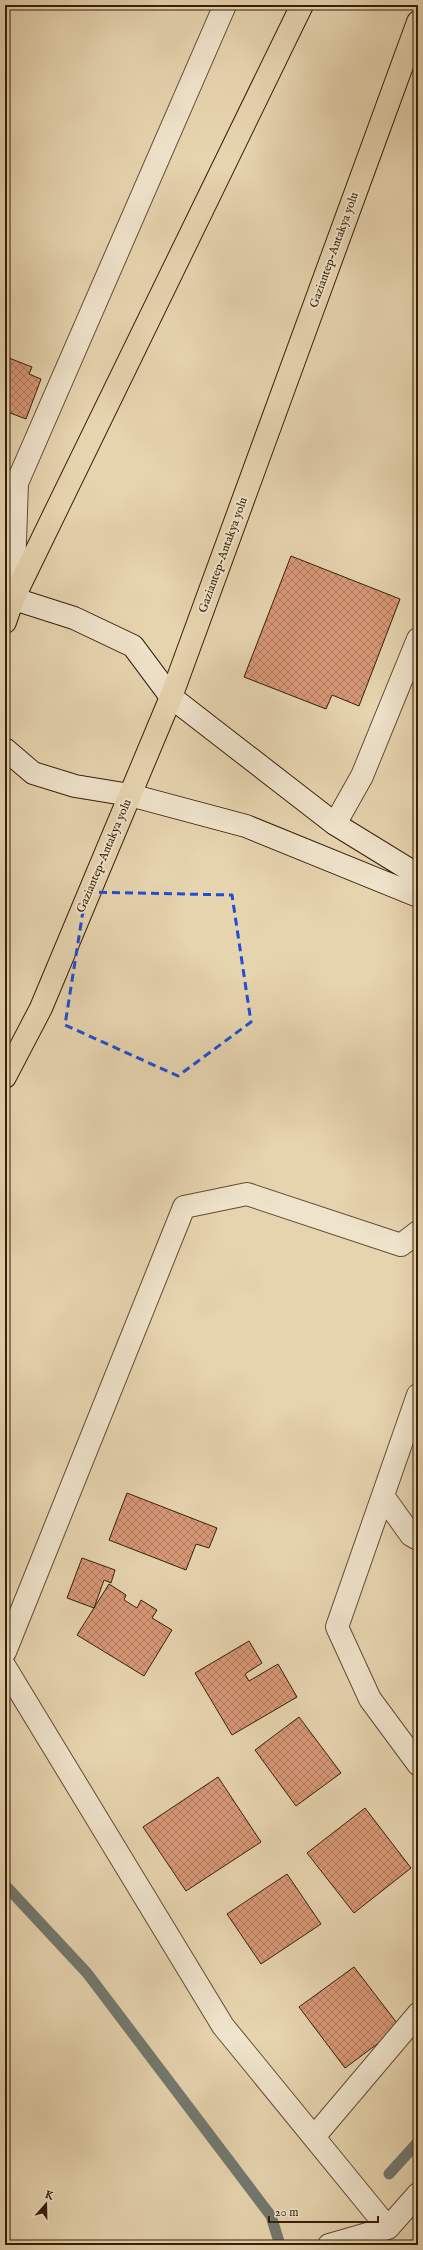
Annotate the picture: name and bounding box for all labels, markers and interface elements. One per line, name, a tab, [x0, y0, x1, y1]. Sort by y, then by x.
street label: Gaziantep-Antakya yolu	[306, 190, 363, 310]
street label: Gaziantep-Antakya yolu	[195, 495, 252, 615]
street label: Gaziantep-Antakya yolu	[73, 797, 136, 916]
north arrow	[26, 2184, 66, 2224]
text: K	[43, 2188, 56, 2204]
scale bar	[269, 2198, 378, 2224]
text: 20 m	[275, 2205, 298, 2220]

